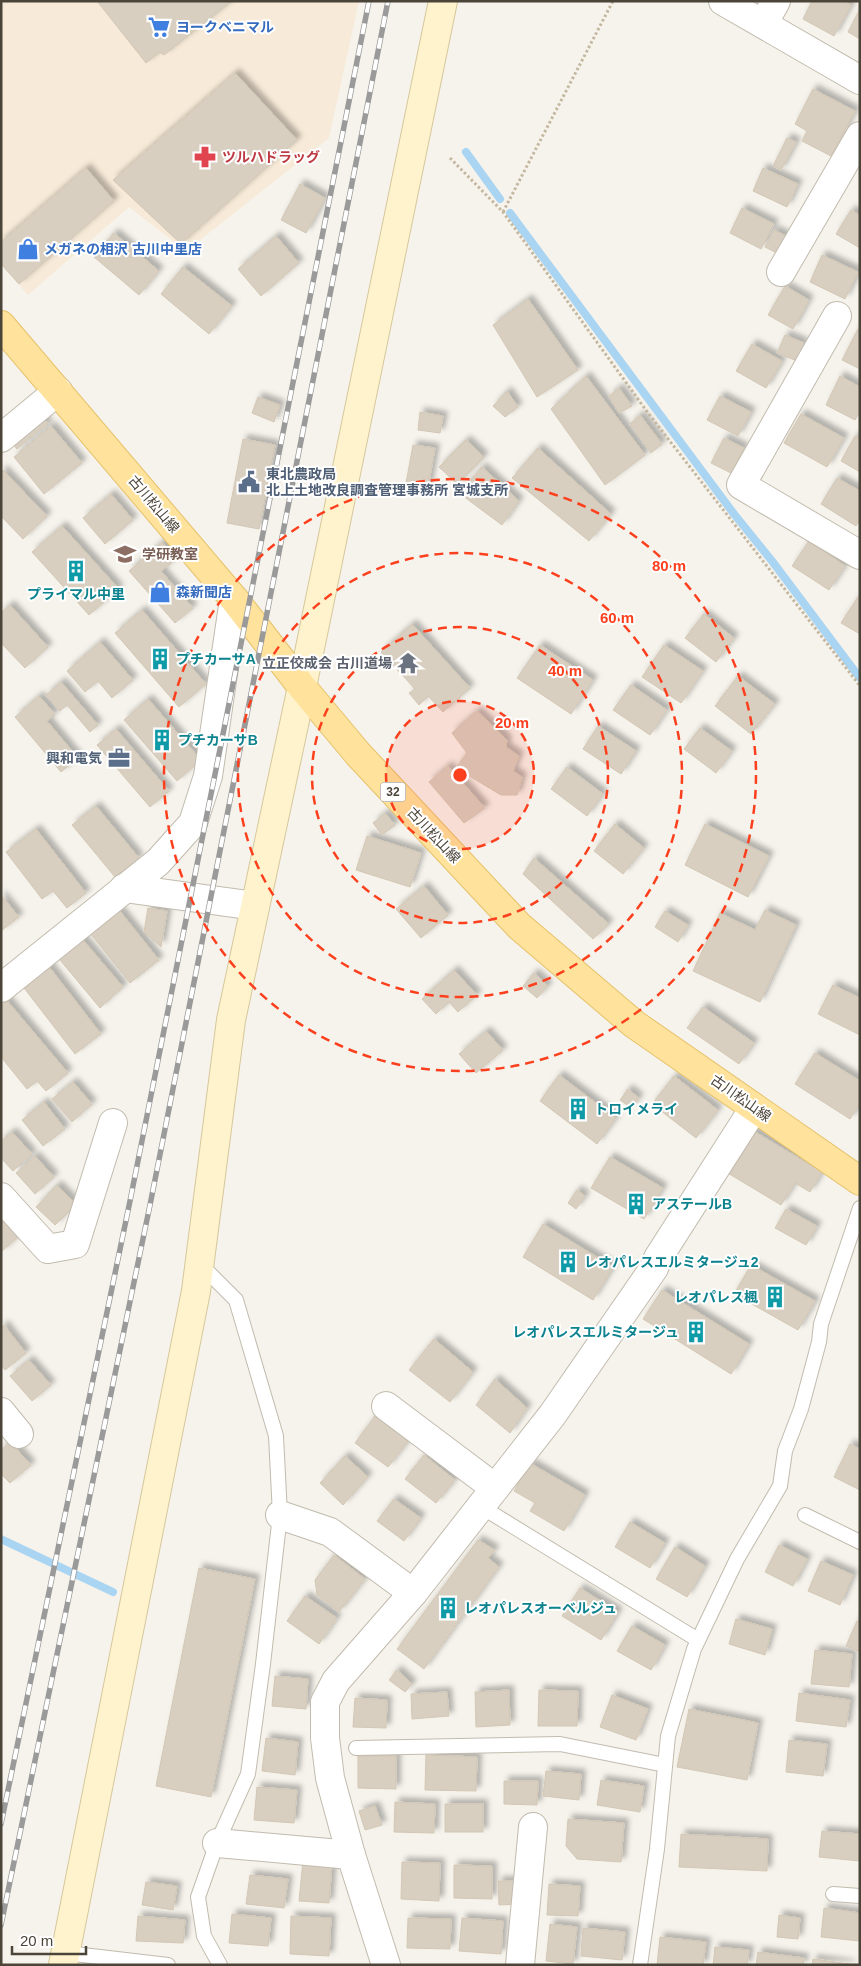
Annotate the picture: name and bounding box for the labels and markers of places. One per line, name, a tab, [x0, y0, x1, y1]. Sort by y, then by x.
supermarket icon: ヨークベニマル	[146, 14, 172, 40]
place label: ヨークベニマル	[176, 19, 274, 35]
pharmacy icon: ツルハドラッグ	[192, 144, 218, 170]
place label: ツルハドラッグ	[222, 149, 320, 165]
shop icon: メガネの相沢 古川中里店	[15, 236, 41, 262]
place label: メガネの相沢 古川中里店	[44, 241, 202, 257]
place label: 東北農政局 北上土地改良調査管理事務所 宮城支所	[266, 466, 508, 498]
public building icon: 東北農政局 北上土地改良調査管理事務所 宮城支所	[236, 469, 262, 495]
school or university icon: 学研教室	[112, 541, 138, 567]
place label: 学研教室	[142, 546, 198, 562]
building icon: プライマル中里	[63, 558, 89, 584]
shop icon: 森新聞店	[147, 579, 173, 605]
place label: 森新聞店	[176, 584, 232, 600]
place label: プライマル中里	[27, 586, 125, 602]
building icon: プチカーサA	[147, 646, 173, 672]
temple icon: 立正佼成会 古川道場	[395, 650, 421, 676]
place label: プチカーサA	[176, 651, 256, 667]
place label: 立正佼成会 古川道場	[262, 655, 392, 671]
building icon: プチカーサB	[149, 727, 175, 753]
place label: プチカーサB	[178, 732, 258, 748]
office icon: 興和電気	[106, 745, 132, 771]
place label: 興和電気	[46, 750, 102, 766]
centre of rings	[451, 766, 469, 784]
building icon: トロイメライ	[565, 1096, 591, 1122]
place label: トロイメライ	[594, 1101, 678, 1117]
building icon: アステールB	[623, 1191, 649, 1217]
place label: アステールB	[652, 1196, 732, 1212]
building icon: レオパレスエルミタージュ2	[555, 1249, 581, 1275]
place label: レオパレスエルミタージュ2	[584, 1254, 759, 1270]
building icon: レオパレス楓	[762, 1284, 788, 1310]
place label: レオパレス楓	[674, 1289, 758, 1305]
building icon: レオパレスエルミタージュ	[683, 1319, 709, 1345]
place label: レオパレスエルミタージュ	[512, 1324, 679, 1340]
building icon: レオパレスオーベルジュ	[435, 1595, 461, 1621]
place label: レオパレスオーベルジュ	[464, 1600, 617, 1616]

